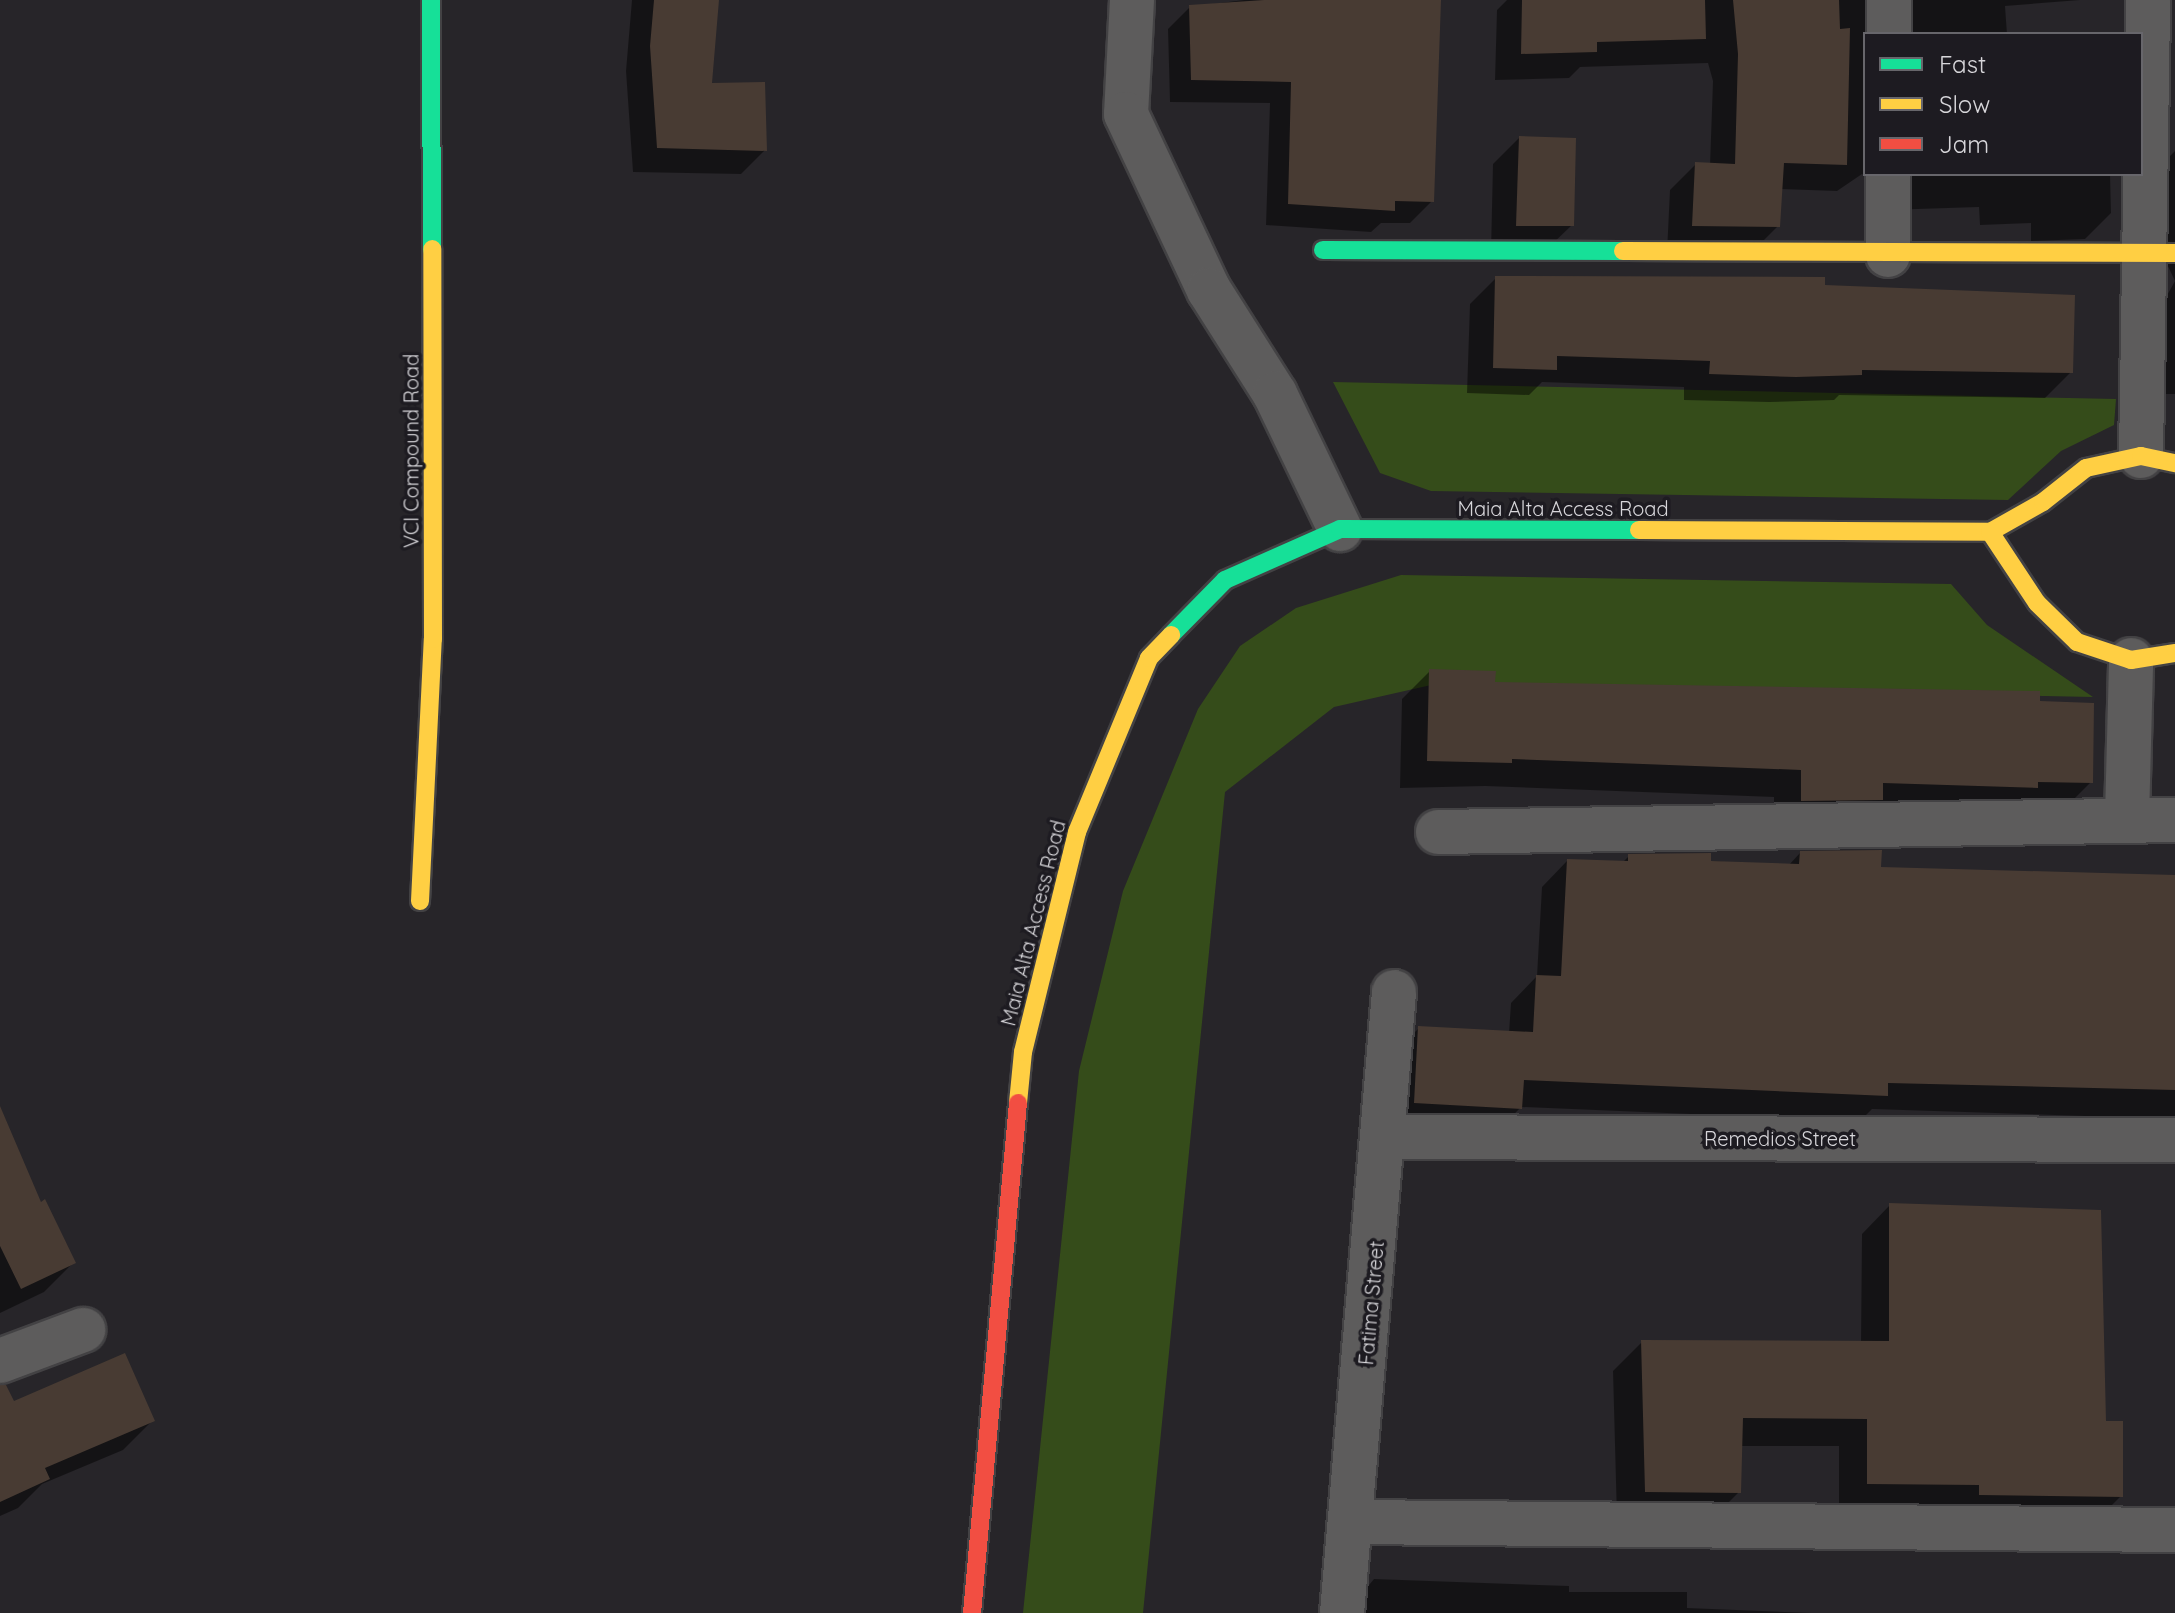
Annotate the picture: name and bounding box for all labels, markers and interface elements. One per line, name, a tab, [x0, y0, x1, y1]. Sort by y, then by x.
legend	[1863, 32, 2143, 176]
text: Fast	[1939, 49, 1986, 79]
text: Slow	[1939, 89, 1990, 119]
text: Jam	[1939, 129, 1989, 159]
street label: VCI Compound Road	[399, 354, 423, 548]
street label: Maia Alta Access Road	[1457, 496, 1669, 520]
street label: Maia Alta Access Road	[996, 818, 1070, 1028]
street label: Remedios Street	[1704, 1126, 1856, 1150]
street label: Fatima Street	[1354, 1240, 1388, 1366]

